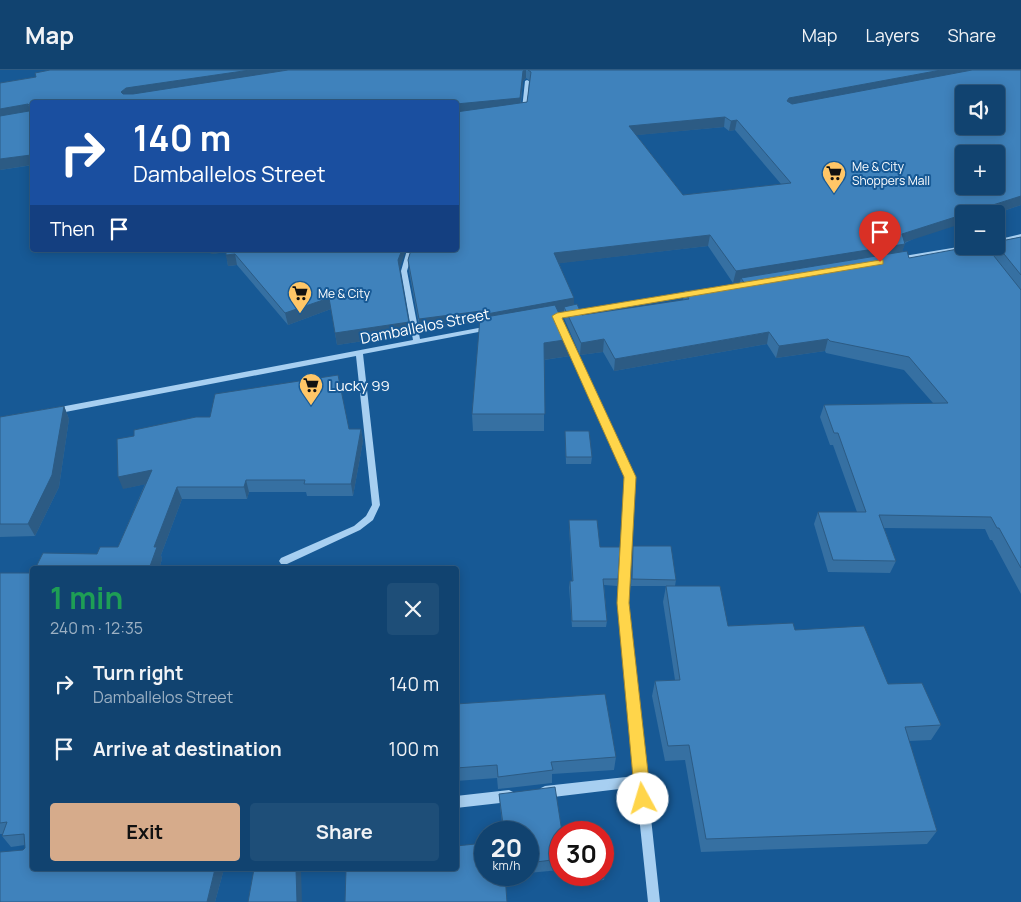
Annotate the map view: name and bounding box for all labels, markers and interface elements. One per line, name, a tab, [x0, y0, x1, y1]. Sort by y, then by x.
text: Map	[25, 18, 74, 51]
text: Map	[802, 23, 837, 47]
text: Layers	[865, 23, 919, 47]
text: Share	[947, 23, 996, 47]
map controls	[955, 85, 1005, 255]
button: sound	[955, 85, 1005, 135]
text: 140 m	[133, 114, 231, 162]
icon: right	[50, 120, 115, 185]
button: +	[955, 145, 1005, 195]
place label: Me & City Shoppers Mall	[852, 158, 930, 189]
text: Damballelos Street	[133, 159, 326, 189]
supermarket icon: Me & City Shoppers Mall	[821, 160, 847, 194]
button: −	[955, 205, 1005, 255]
pin	[859, 211, 901, 262]
icon: arrive	[105, 215, 133, 243]
text: Then	[50, 216, 95, 242]
icon: arrive	[866, 218, 894, 246]
supermarket icon: Me & City	[287, 280, 313, 314]
place label: Me & City	[318, 285, 371, 302]
street label: Damballelos Street	[359, 303, 491, 349]
supermarket icon: Lucky 99	[298, 372, 324, 406]
place label: Lucky 99	[328, 375, 390, 396]
text: 1 min	[50, 577, 123, 618]
button: close	[387, 583, 439, 635]
text: 240 m · 12:35	[50, 617, 143, 639]
text: Turn right	[93, 660, 183, 686]
icon: right	[50, 670, 78, 698]
text: 140 m	[389, 671, 439, 697]
text: Damballelos Street	[93, 686, 233, 708]
icon: arrive	[50, 735, 78, 763]
text: Arrive at destination	[93, 736, 282, 762]
text: 100 m	[388, 736, 439, 762]
position arrow	[616, 772, 668, 824]
button: Exit	[50, 803, 240, 861]
button: Share	[250, 803, 439, 861]
speed limit sign: 30	[549, 821, 614, 886]
text: 20	[491, 830, 522, 865]
text: km/h	[493, 857, 520, 874]

